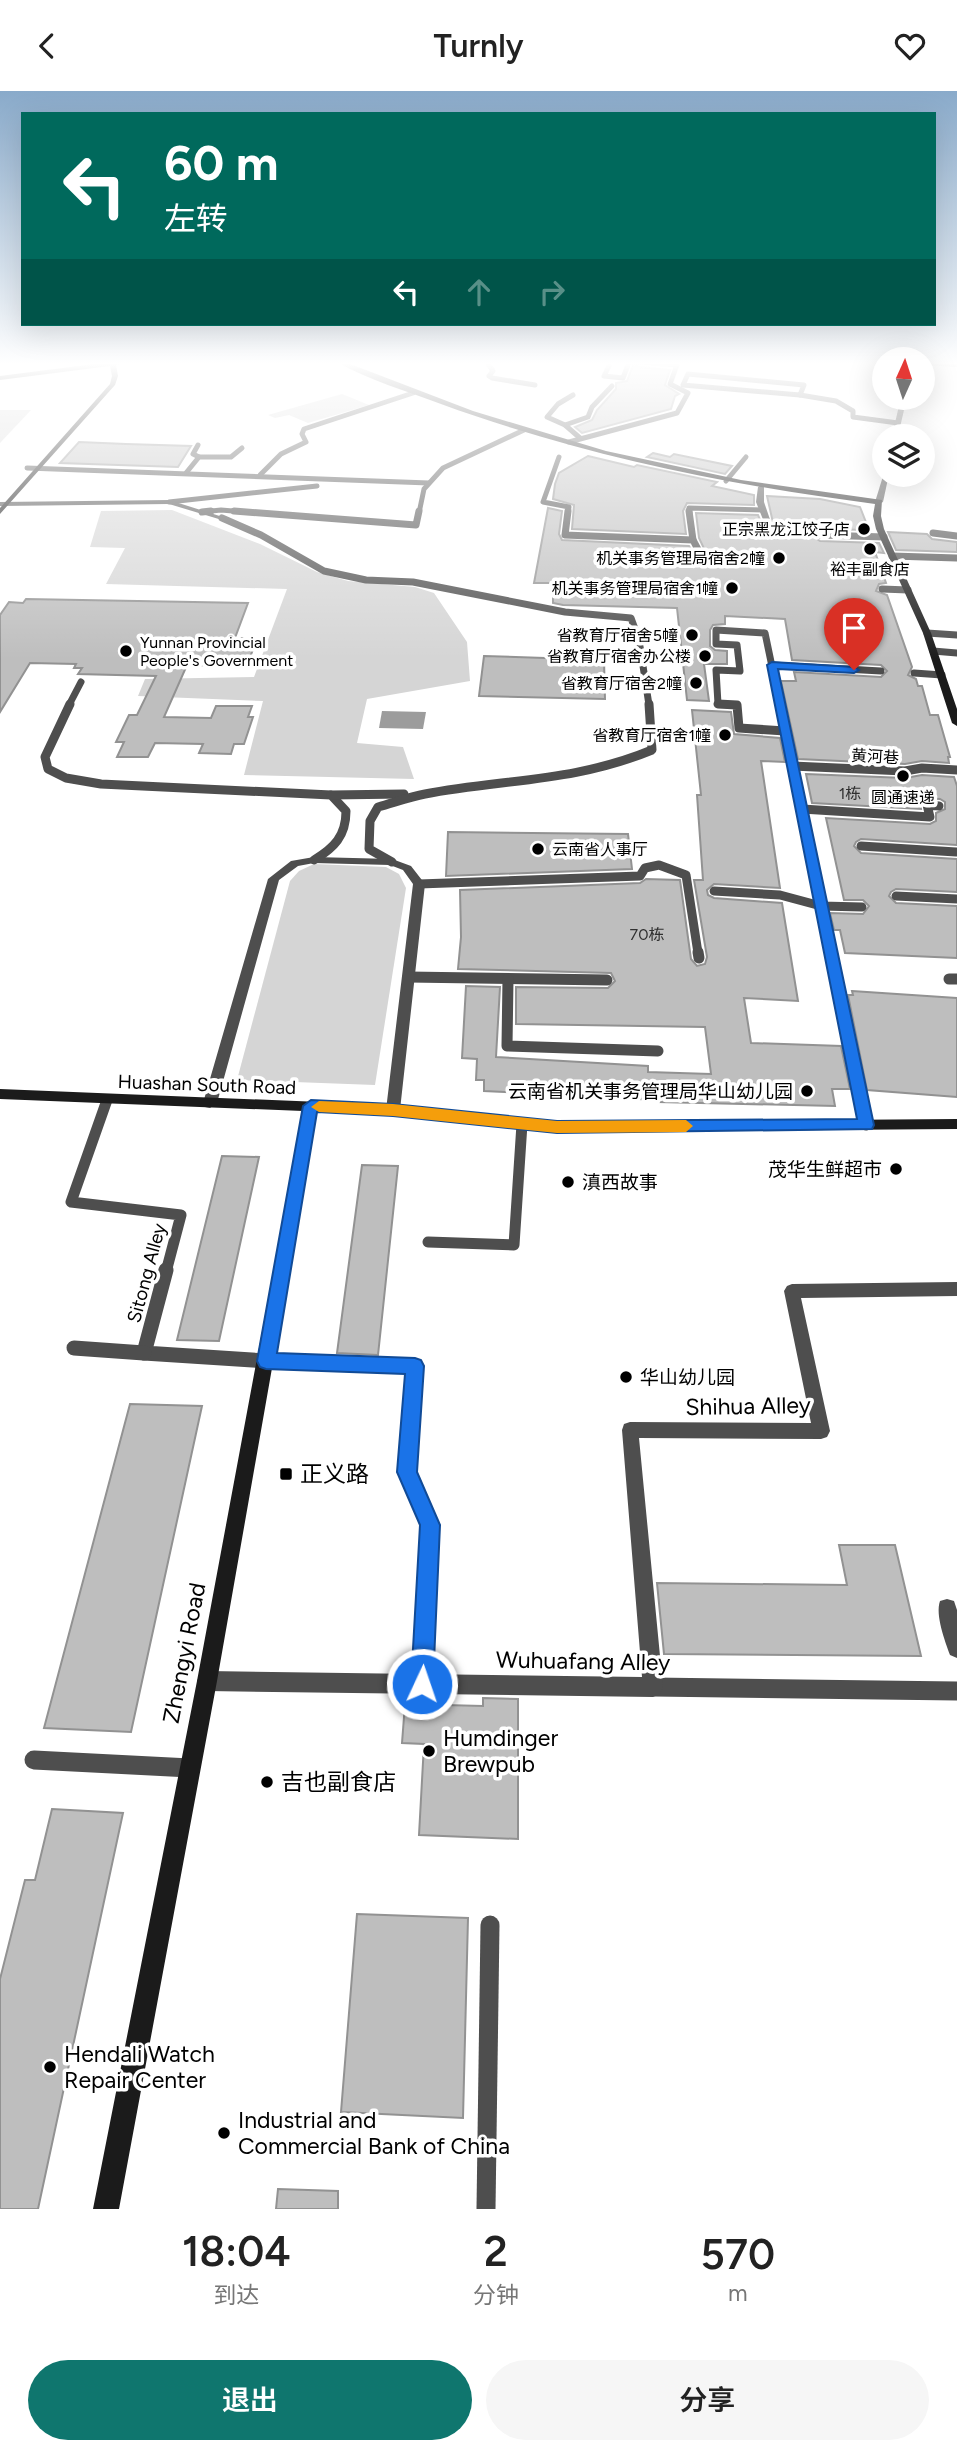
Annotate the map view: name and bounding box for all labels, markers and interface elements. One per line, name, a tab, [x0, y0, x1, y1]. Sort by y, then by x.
icon: back	[28, 27, 66, 65]
text: Turnly	[433, 27, 524, 65]
icon: heart	[891, 27, 929, 65]
text: 60 m	[164, 133, 279, 192]
icon: left	[49, 140, 140, 231]
text: 左转	[164, 200, 228, 238]
icon: left	[387, 273, 425, 311]
icon: ahead	[460, 273, 498, 311]
icon: right	[533, 273, 571, 311]
north arrow	[872, 347, 934, 409]
map controls	[872, 347, 935, 487]
button: layers	[872, 424, 935, 487]
place label: 正宗黑龙江饺子店	[722, 520, 850, 539]
marker: 正宗黑龙江饺子店	[856, 521, 872, 537]
marker: 裕丰副食店	[862, 541, 878, 557]
place label: 机关事务管理局宿舍2幢	[596, 549, 765, 568]
marker: 机关事务管理局宿舍2幢	[771, 550, 787, 566]
place label: 裕丰副食店	[830, 560, 910, 579]
place label: 机关事务管理局宿舍1幢	[551, 579, 718, 598]
marker: 机关事务管理局宿舍1幢	[724, 580, 740, 596]
pin	[824, 598, 884, 670]
icon: arrive	[835, 609, 873, 647]
place label: 省教育厅宿舍5幢	[557, 626, 678, 645]
marker: 省教育厅宿舍5幢	[684, 627, 700, 643]
place label: Yunnan Provincial People's Government	[140, 633, 293, 670]
marker: Yunnan Provincial People's Government	[118, 643, 134, 659]
place label: 省教育厅宿舍办公楼	[547, 647, 691, 666]
marker: 省教育厅宿舍办公楼	[697, 648, 713, 664]
place label: 省教育厅宿舍2幢	[561, 674, 682, 693]
marker: 省教育厅宿舍2幢	[688, 675, 704, 691]
place label: 省教育厅宿舍1幢	[592, 726, 711, 745]
marker: 省教育厅宿舍1幢	[717, 727, 733, 743]
street label: 黄河巷	[851, 746, 899, 767]
marker: 圆通速递	[895, 768, 911, 784]
house number: 1栋	[839, 784, 861, 803]
place label: 圆通速递	[871, 788, 935, 807]
place label: 云南省人事厅	[552, 840, 648, 859]
marker: 云南省人事厅	[530, 841, 546, 857]
house number: 70栋	[630, 925, 664, 944]
street label: Huashan South Road	[117, 1070, 297, 1099]
place label: 云南省机关事务管理局华山幼儿园	[508, 1080, 793, 1103]
marker: 云南省机关事务管理局华山幼儿园	[799, 1083, 815, 1099]
place label: 茂华生鲜超市	[768, 1158, 882, 1181]
marker: 茂华生鲜超市	[888, 1161, 904, 1177]
place label: 滇西故事	[582, 1171, 658, 1194]
marker: 滇西故事	[560, 1174, 576, 1190]
street label: Sitong Alley	[122, 1221, 171, 1325]
place label: 华山幼儿园	[640, 1366, 735, 1389]
marker: 华山幼儿园	[618, 1369, 634, 1385]
street label: Shihua Alley	[685, 1391, 811, 1421]
place label: 正义路	[300, 1460, 369, 1488]
marker: 正义路	[278, 1466, 294, 1482]
street label: Zhengyi Road	[157, 1580, 211, 1726]
street label: Wuhuafang Alley	[496, 1645, 670, 1677]
position arrow	[385, 1647, 459, 1721]
place label: Humdinger Brewpub	[443, 1724, 558, 1778]
marker: Humdinger Brewpub	[421, 1743, 437, 1759]
place label: 吉也副食店	[281, 1768, 396, 1796]
marker: 吉也副食店	[259, 1774, 275, 1790]
place label: Hendali Watch Repair Center	[64, 2040, 215, 2094]
marker: Hendali Watch Repair Center	[42, 2059, 58, 2075]
place label: Industrial and Commercial Bank of China	[238, 2106, 510, 2160]
marker: Industrial and Commercial Bank of China	[216, 2125, 232, 2141]
text: 18:04	[182, 2226, 291, 2277]
text: 2	[484, 2226, 508, 2277]
text: 570	[701, 2229, 775, 2280]
text: m	[728, 2279, 748, 2307]
text: 到达	[213, 2281, 259, 2309]
text: 分钟	[473, 2281, 519, 2309]
button: 退出	[28, 2360, 472, 2440]
button: 分享	[486, 2360, 929, 2440]

